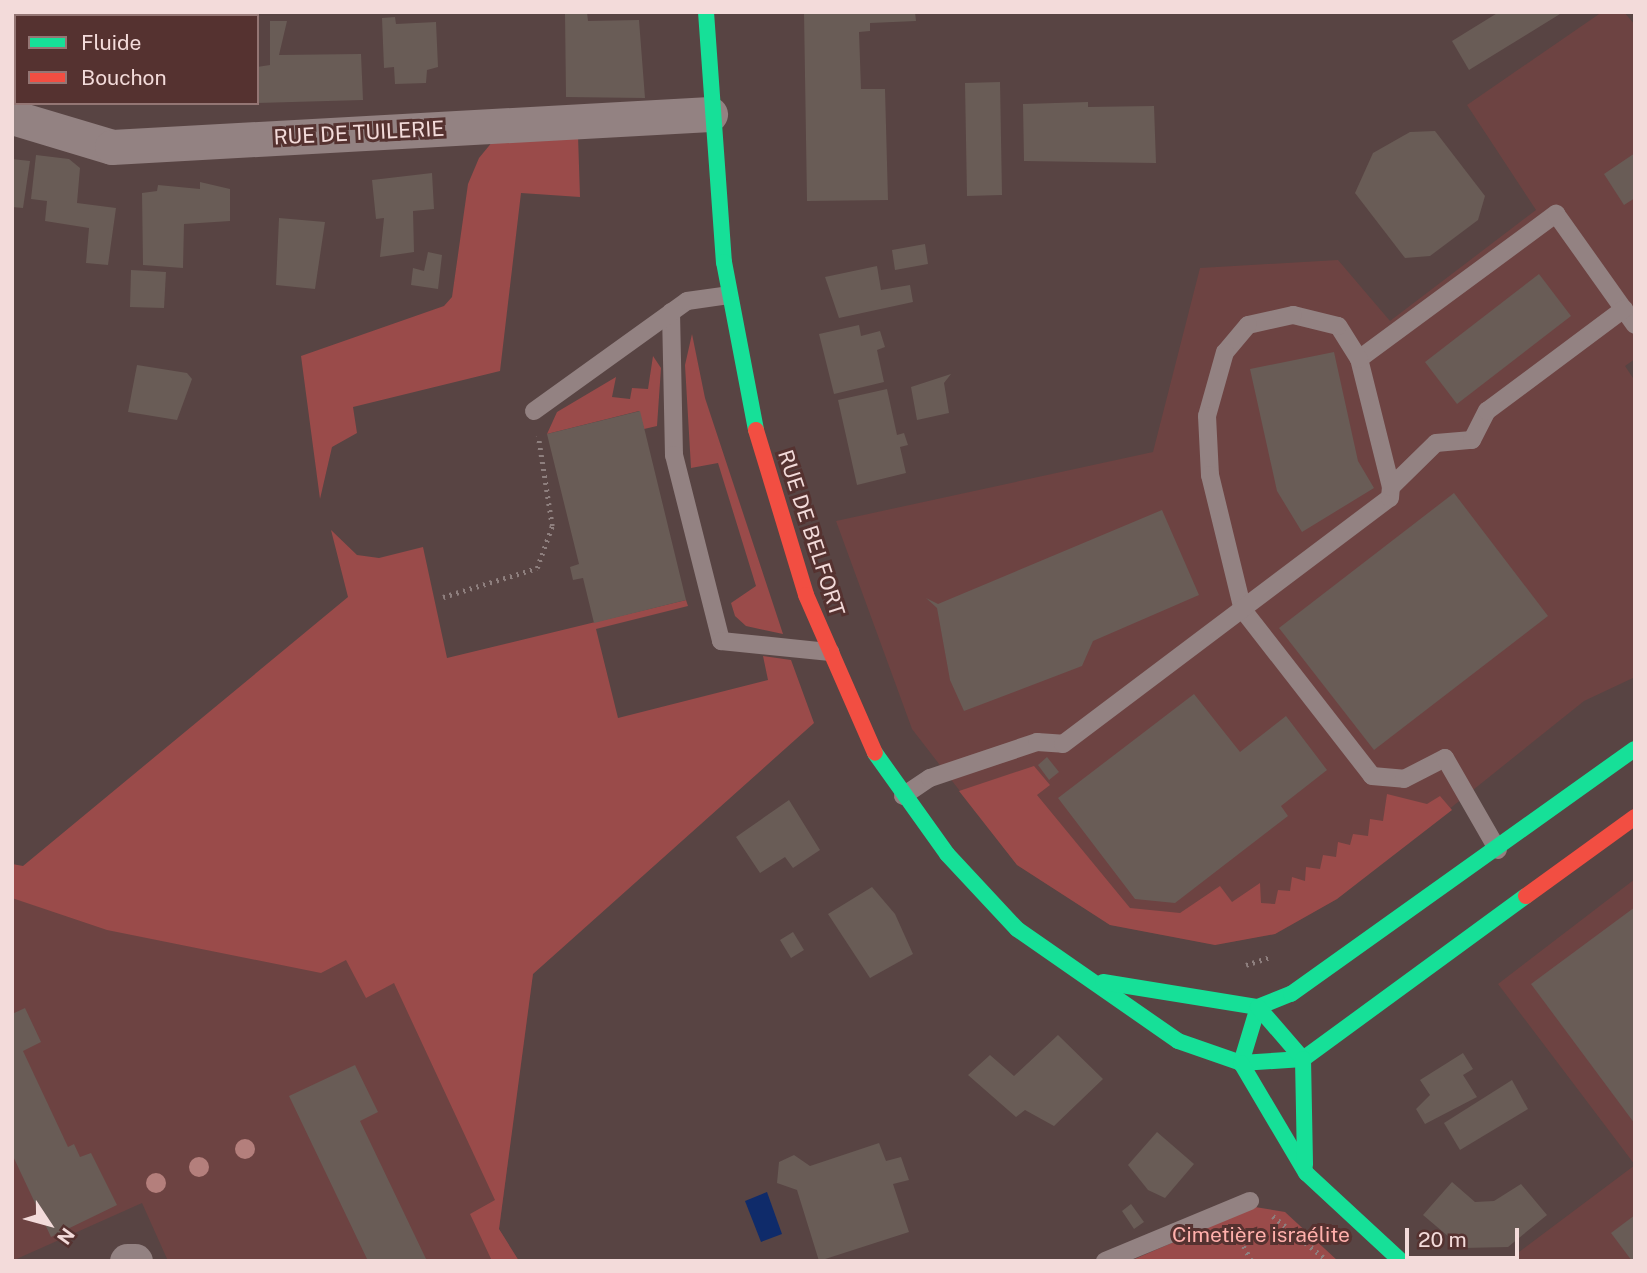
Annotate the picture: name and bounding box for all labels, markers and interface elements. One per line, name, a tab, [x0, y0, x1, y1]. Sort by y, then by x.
legend	[14, 14, 259, 105]
text: Fluide	[81, 30, 141, 55]
text: Bouchon	[81, 65, 167, 90]
street label: RUE DE TUILERIE	[273, 116, 445, 150]
street label: RUE DE BELFORT	[772, 447, 850, 619]
north arrow	[14, 1189, 84, 1259]
scale bar	[1409, 1214, 1523, 1258]
park label: Cimetière israélite	[1172, 1222, 1350, 1248]
text: N	[53, 1224, 79, 1249]
text: 20 m	[1418, 1227, 1467, 1252]

